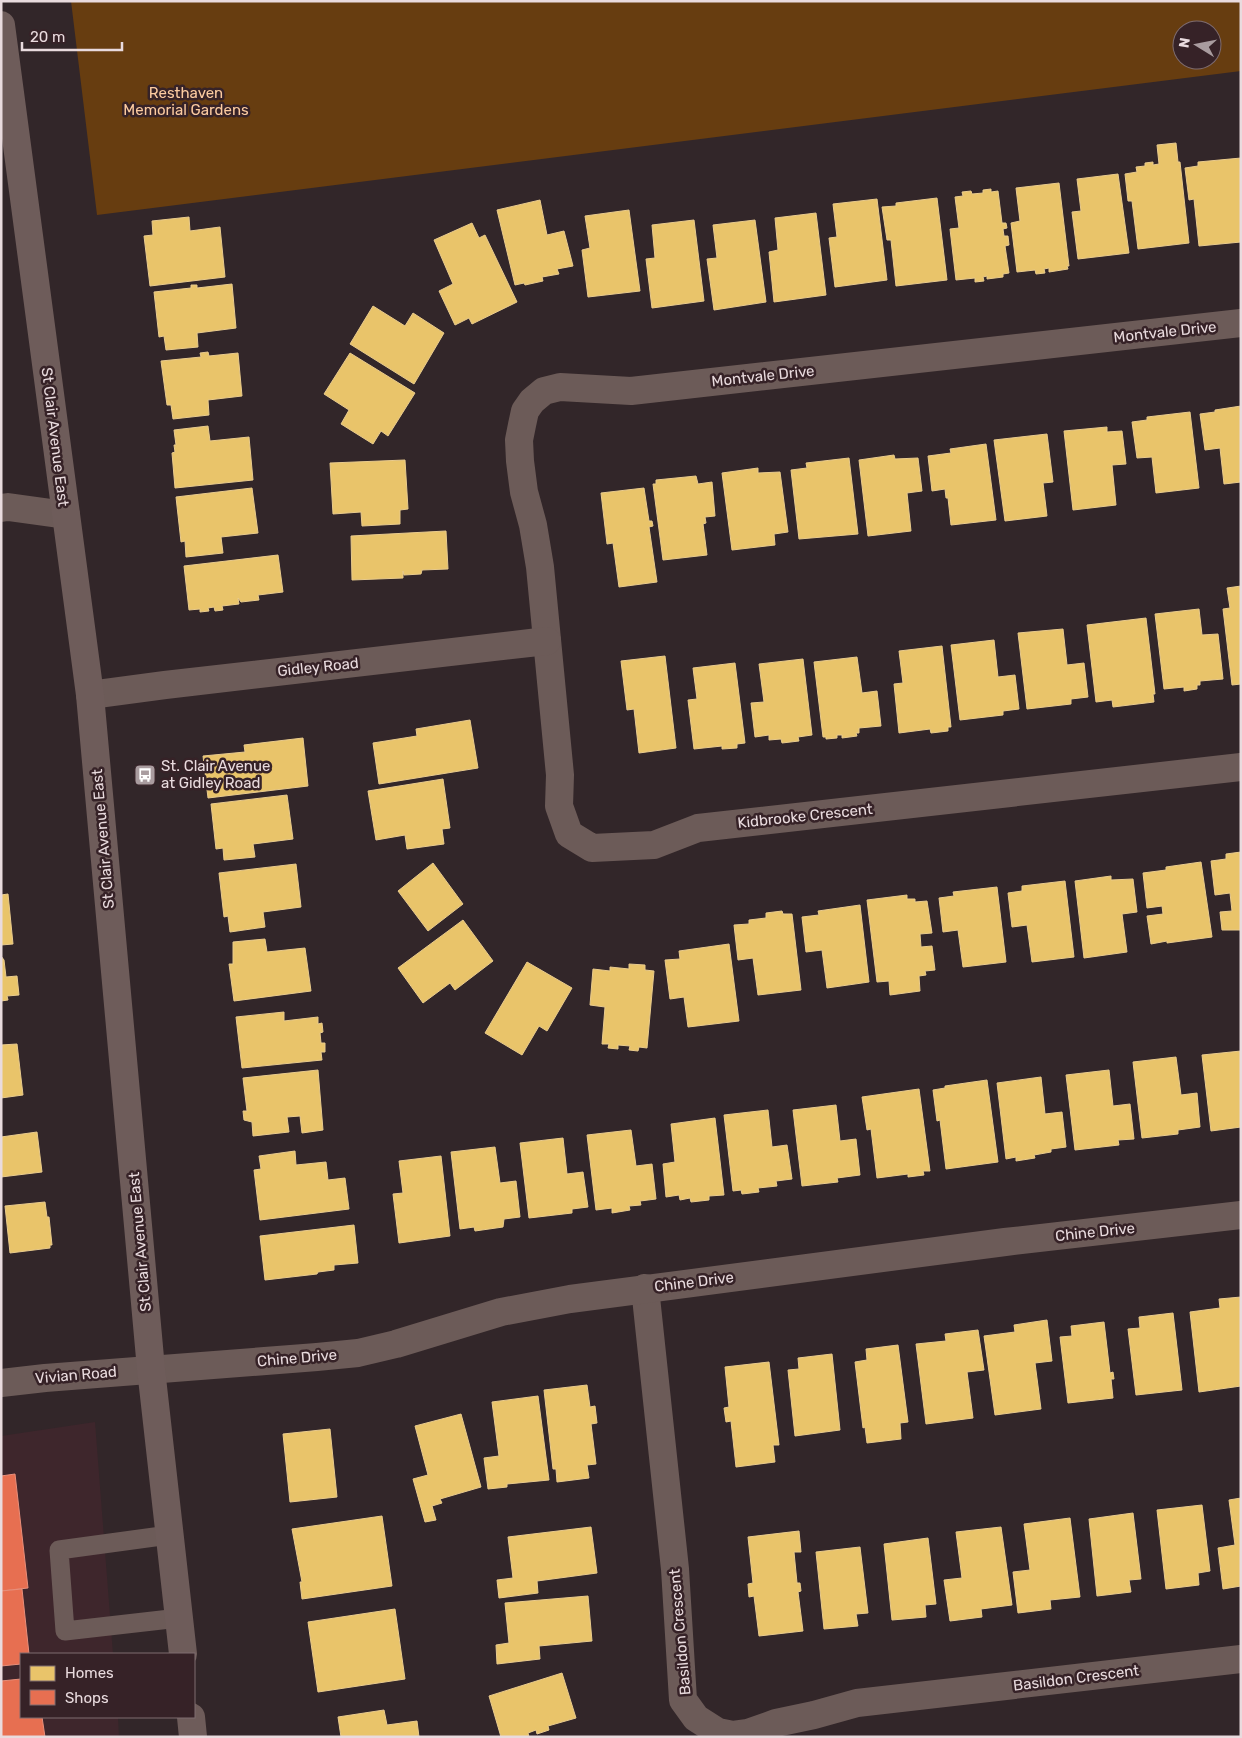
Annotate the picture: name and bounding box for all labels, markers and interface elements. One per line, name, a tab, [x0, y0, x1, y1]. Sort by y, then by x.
scale bar	[22, 20, 122, 52]
north arrow	[1172, 20, 1222, 70]
text: 20 m	[30, 28, 65, 46]
text: N	[1175, 36, 1194, 49]
park label: Resthaven Memorial Gardens	[123, 84, 249, 119]
street label: Montvale Drive	[1113, 318, 1217, 346]
street label: Montvale Drive	[711, 362, 815, 390]
street label: St Clair Avenue East	[38, 366, 72, 508]
street label: Gidley Road	[276, 654, 360, 680]
place label: St. Clair Avenue at Gidley Road	[161, 757, 270, 792]
bus stop icon: St. Clair Avenue at Gidley Road	[133, 763, 157, 787]
street label: St Clair Avenue East	[88, 768, 118, 910]
street label: Kidbrooke Crescent	[737, 800, 874, 832]
street label: St Clair Avenue East	[125, 1171, 155, 1313]
street label: Chine Drive	[1054, 1219, 1136, 1245]
street label: Chine Drive	[653, 1268, 735, 1296]
street label: Chine Drive	[256, 1346, 338, 1370]
street label: Vivian Road	[34, 1362, 118, 1388]
street label: Basildon Crescent	[666, 1568, 694, 1696]
legend	[20, 1653, 195, 1718]
street label: Basildon Crescent	[1012, 1661, 1140, 1695]
text: Homes	[65, 1664, 114, 1682]
text: Shops	[65, 1689, 109, 1707]

